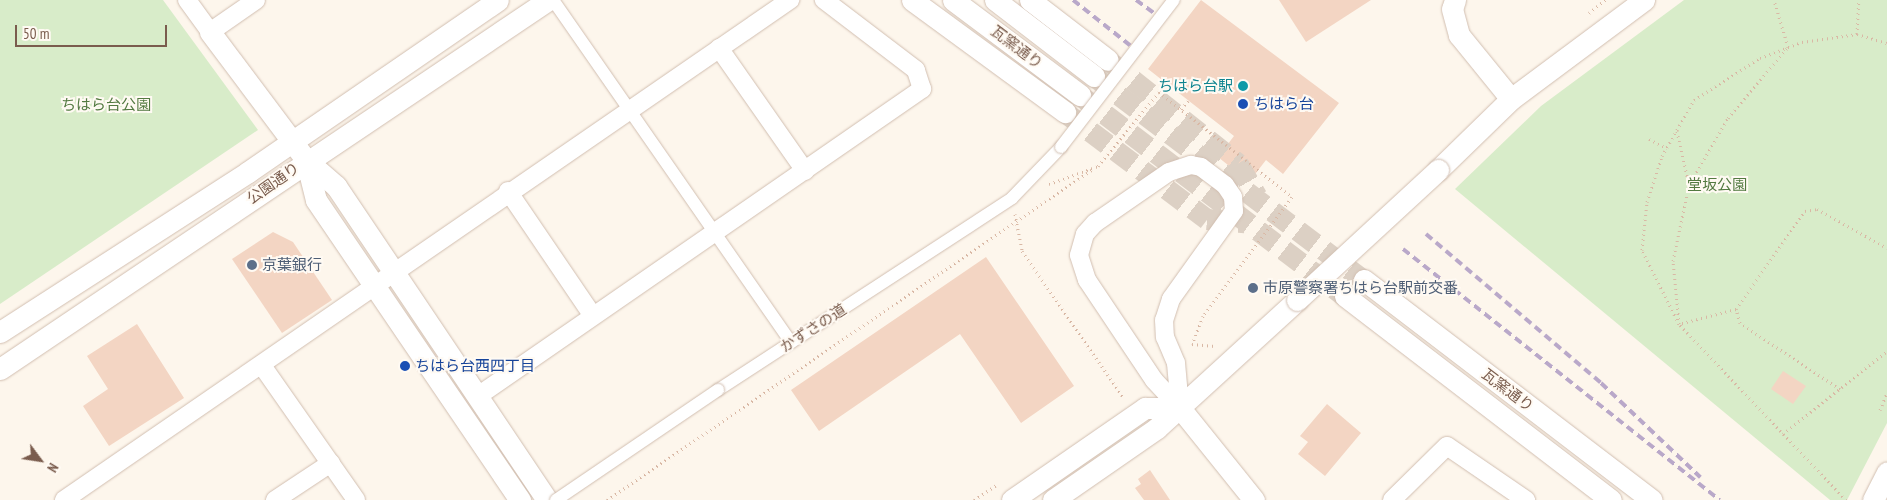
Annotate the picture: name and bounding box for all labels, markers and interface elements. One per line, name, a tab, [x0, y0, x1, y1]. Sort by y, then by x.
scale bar	[18, 15, 170, 47]
street label: 瓦窯通り	[988, 22, 1046, 72]
text: 50 m	[23, 24, 49, 43]
place label: ちはら台駅	[1158, 77, 1233, 95]
marker: ちはら台駅	[1237, 80, 1249, 92]
place label: ちはら台	[1254, 95, 1314, 113]
park label: ちはら台公園	[61, 96, 151, 114]
marker: ちはら台	[1236, 97, 1250, 111]
street label: 公園通り	[243, 158, 303, 208]
park label: 堂坂公園	[1687, 176, 1747, 194]
place label: 京葉銀行	[262, 256, 322, 274]
marker: 京葉銀行	[246, 259, 258, 271]
place label: 市原警察署ちはら台駅前交番	[1263, 279, 1458, 297]
marker: 市原警察署ちはら台駅前交番	[1247, 282, 1259, 294]
street label: かずさの道	[777, 300, 849, 356]
place label: ちはら台西四丁目	[415, 357, 535, 375]
marker: ちはら台西四丁目	[399, 360, 411, 372]
street label: 瓦窯通り	[1479, 365, 1537, 415]
north arrow	[15, 435, 65, 485]
text: N	[43, 460, 63, 476]

